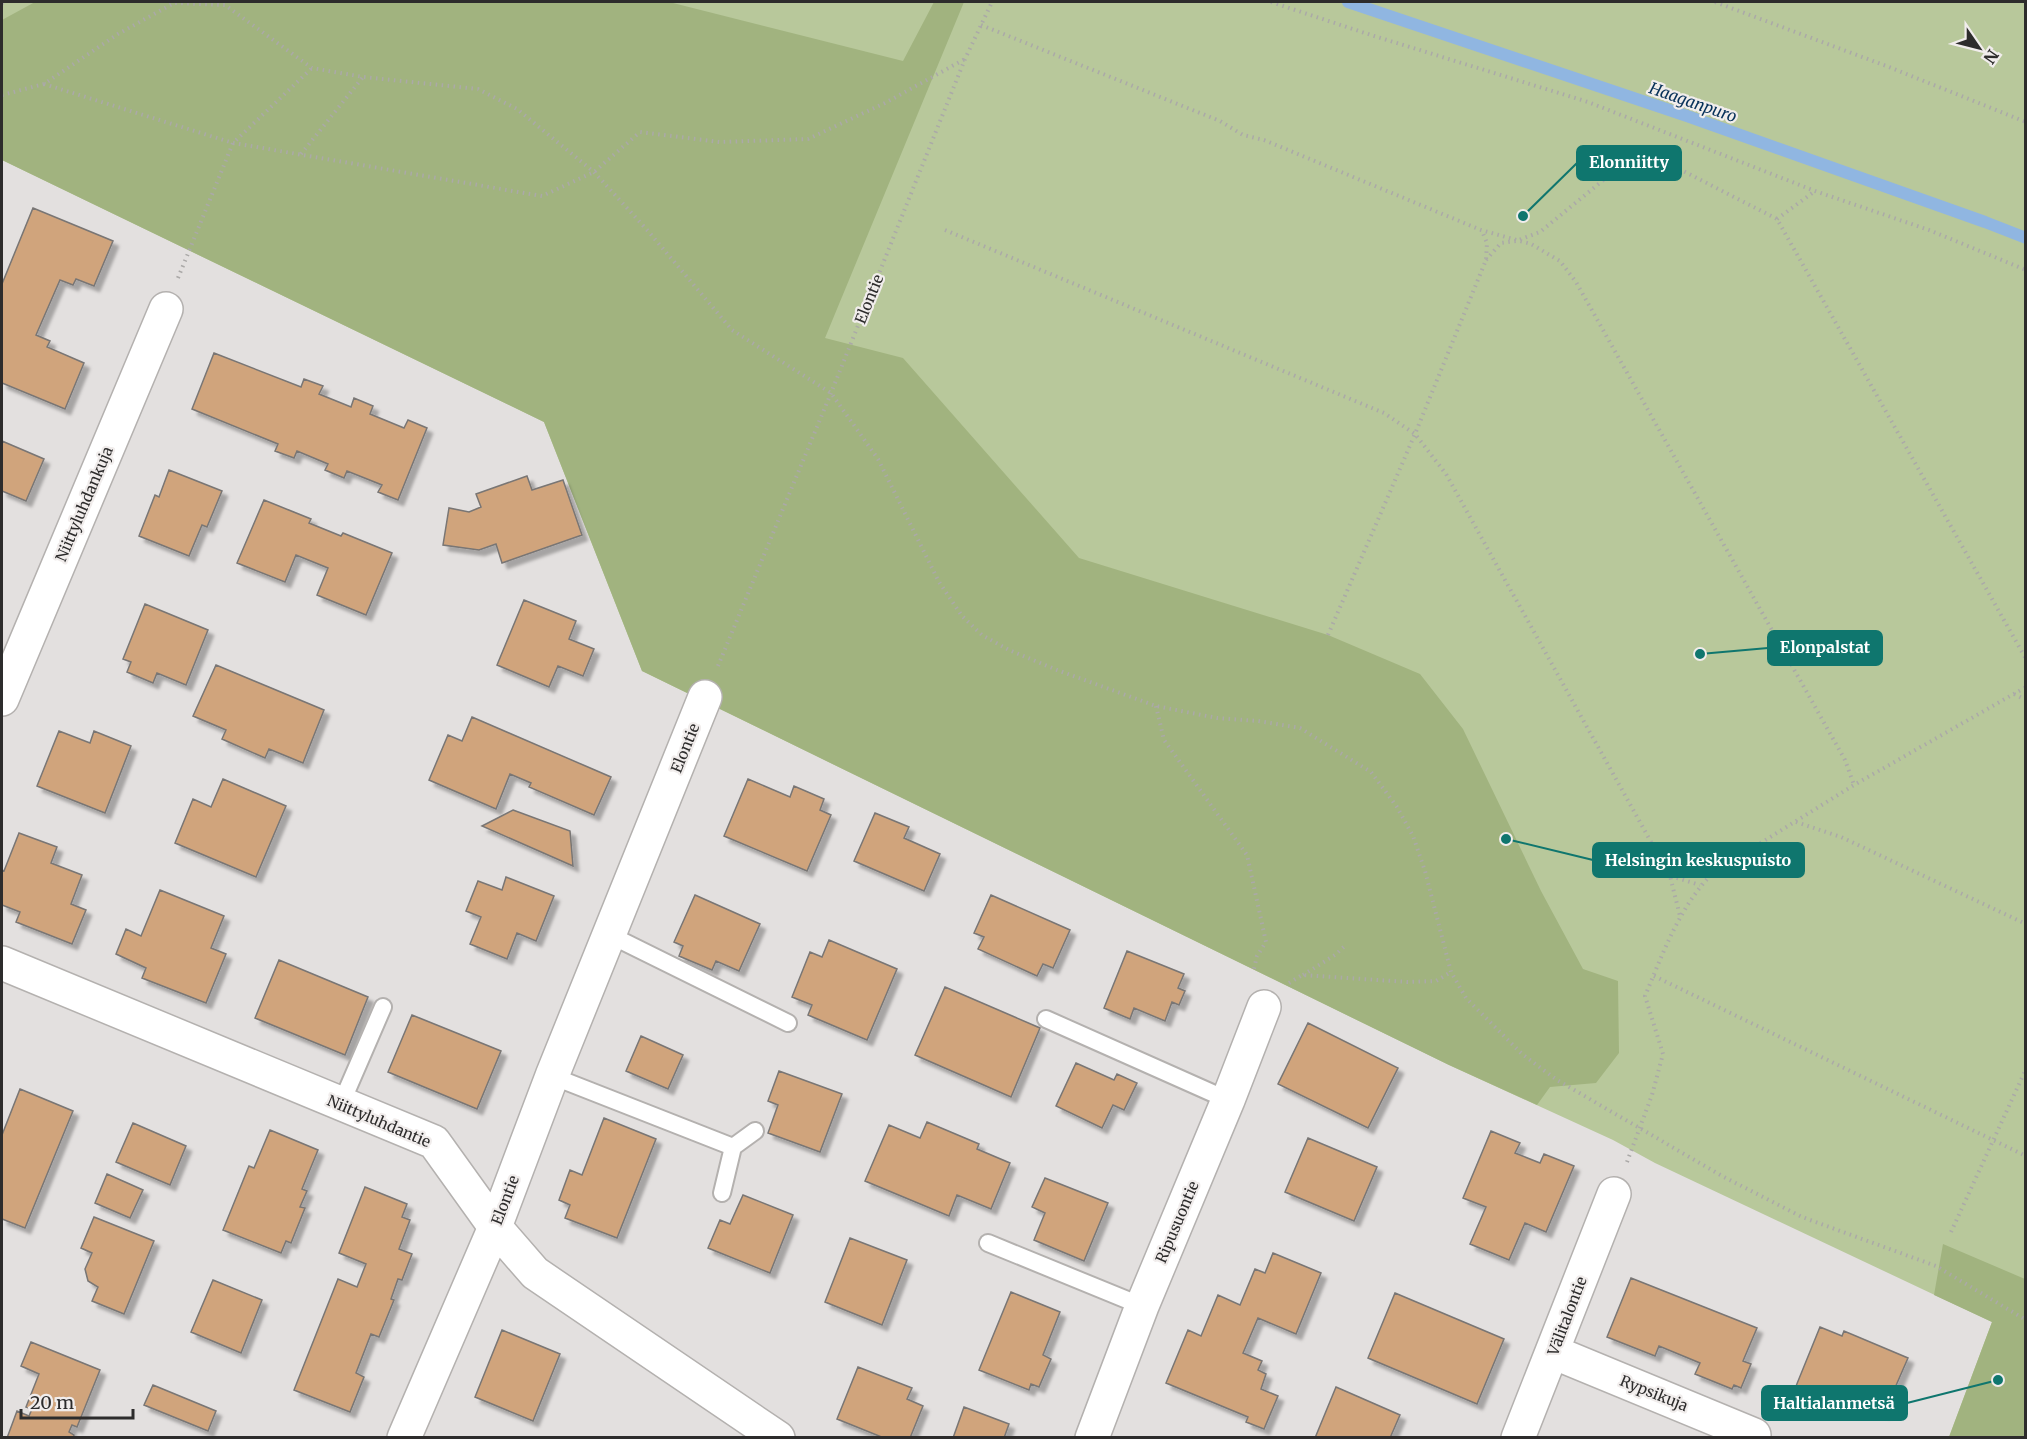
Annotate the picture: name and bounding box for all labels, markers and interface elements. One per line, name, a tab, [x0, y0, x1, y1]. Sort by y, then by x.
north arrow	[1949, 18, 2009, 78]
text: N	[1979, 46, 2003, 68]
water label: Haaganpuro	[1646, 77, 1739, 126]
callout: Elonniitty	[1577, 146, 1681, 180]
text: Elonniitty	[1589, 152, 1670, 172]
street label: Elontie	[851, 271, 887, 326]
street label: Niittyluhdankuja	[51, 444, 117, 564]
callout: Elonpalstat	[1768, 631, 1882, 665]
text: Elonpalstat	[1780, 637, 1871, 657]
street label: Elontie	[667, 720, 703, 775]
callout: Helsingin keskuspuisto	[1593, 843, 1804, 877]
text: Helsingin keskuspuisto	[1605, 850, 1792, 870]
street label: Niittyluhdantie	[324, 1091, 434, 1151]
street label: Elontie	[487, 1172, 523, 1227]
street label: Ripusuontie	[1151, 1178, 1203, 1266]
street label: Välitalontie	[1543, 1274, 1591, 1359]
street label: Rypsikuja	[1617, 1371, 1691, 1415]
scale bar	[21, 1382, 134, 1420]
callout: Haltialanmetsä	[1762, 1386, 1907, 1420]
text: 20 m	[30, 1391, 74, 1414]
text: Haltialanmetsä	[1773, 1393, 1895, 1413]

